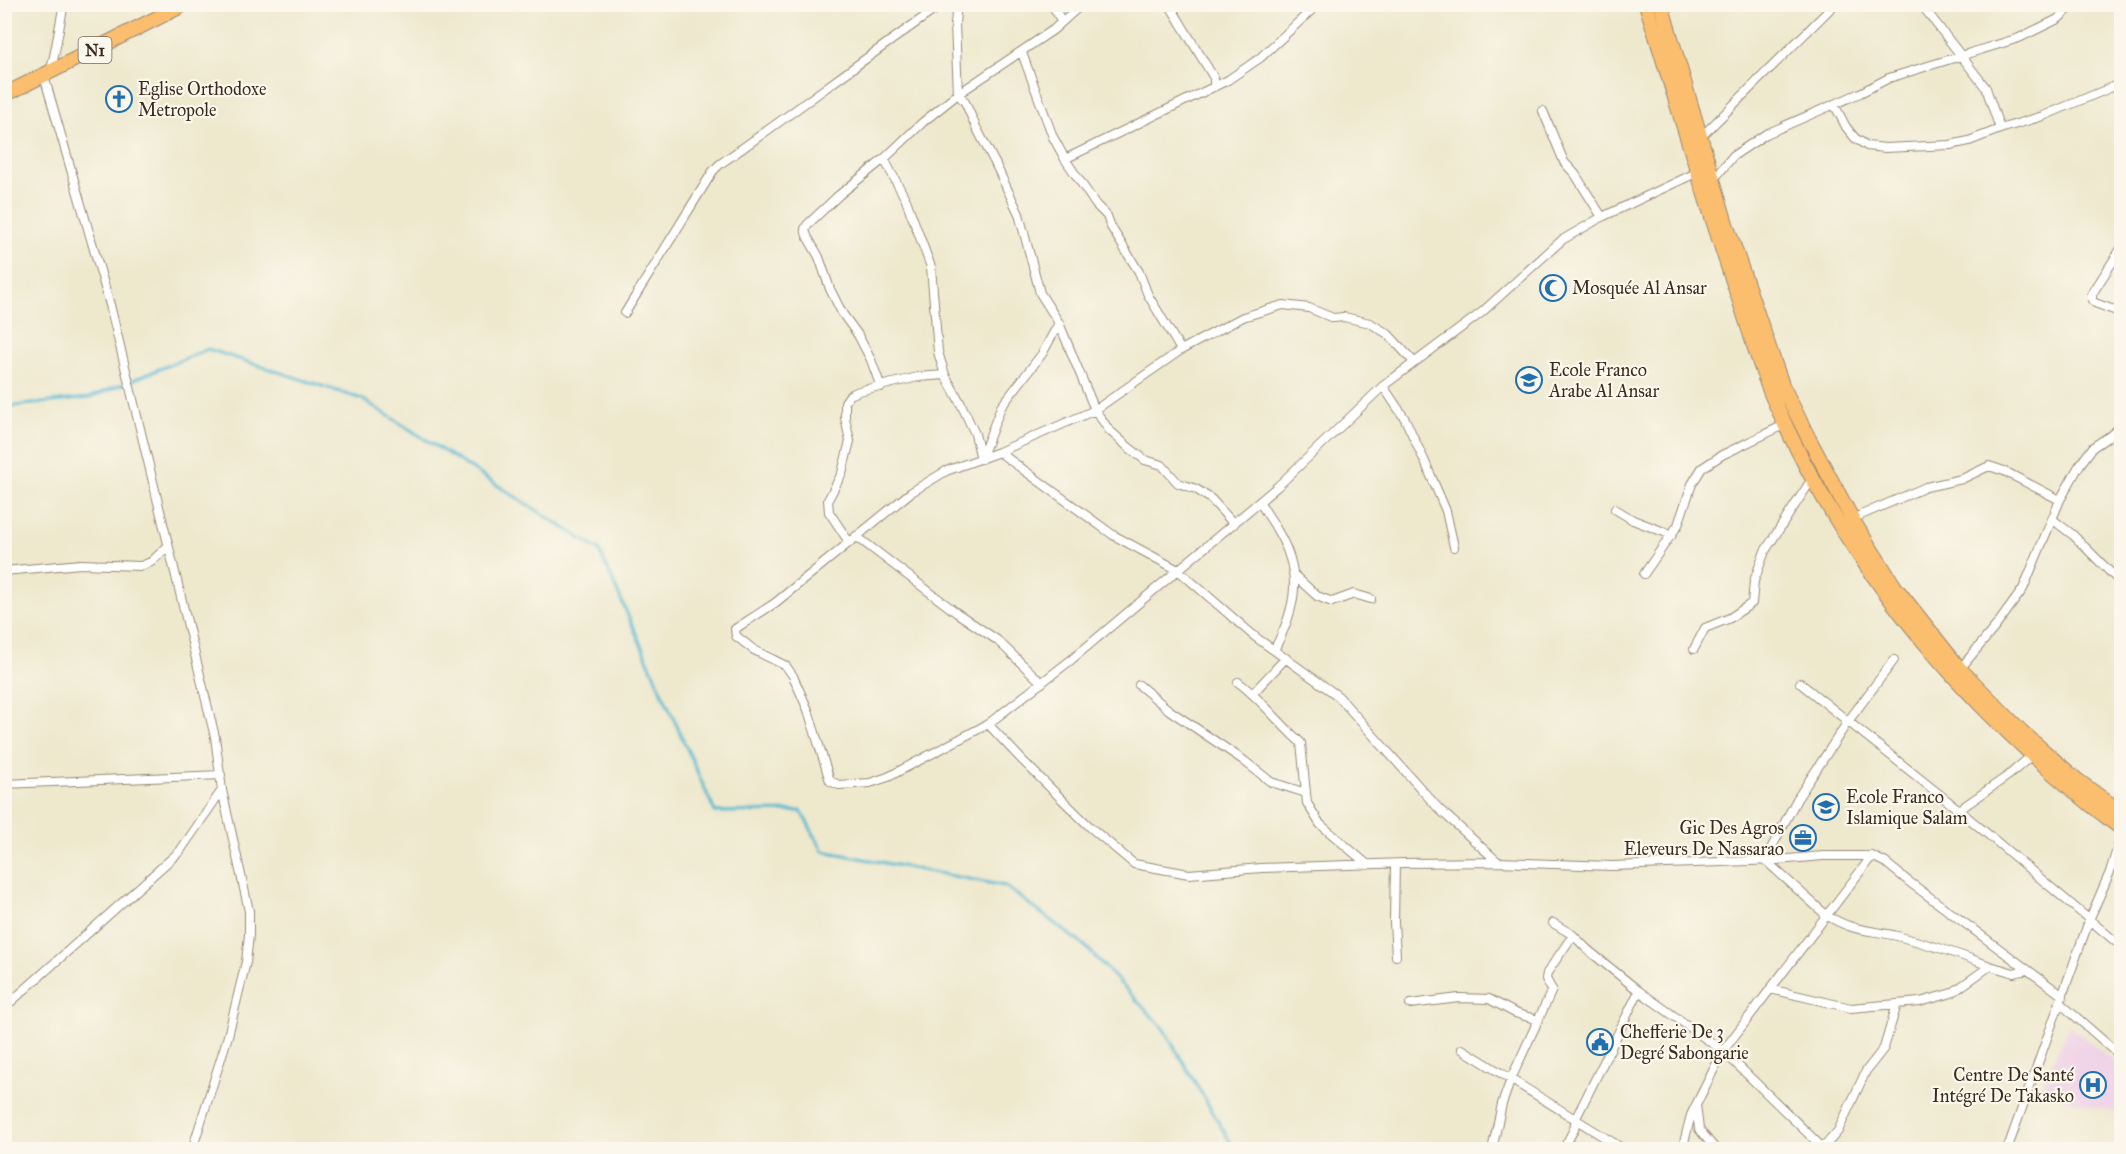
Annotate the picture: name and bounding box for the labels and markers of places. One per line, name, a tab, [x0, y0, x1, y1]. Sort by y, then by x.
place label: Eglise Orthodoxe Metropole	[138, 78, 266, 121]
church icon: Eglise Orthodoxe Metropole	[104, 84, 134, 114]
mosque icon: Mosquée Al Ansar	[1538, 273, 1568, 303]
place label: Mosquée Al Ansar	[1572, 277, 1707, 300]
place label: Ecole Franco Arabe Al Ansar	[1548, 359, 1659, 402]
school or university icon: Ecole Franco Arabe Al Ansar	[1514, 365, 1544, 395]
place label: Ecole Franco Islamique Salam	[1846, 786, 1968, 830]
school or university icon: Ecole Franco Islamique Salam	[1811, 792, 1841, 822]
place label: Gic Des Agros Eleveurs De Nassarao	[1624, 817, 1784, 860]
office icon: Gic Des Agros Eleveurs De Nassarao	[1788, 823, 1818, 853]
place label: Chefferie De 3 Degré Sabongarie	[1620, 1021, 1749, 1065]
public building icon: Chefferie De 3 Degré Sabongarie	[1585, 1027, 1615, 1057]
place label: Centre De Santé Intégré De Takasko	[1932, 1064, 2075, 1108]
hospital icon: Centre De Santé Intégré De Takasko	[2078, 1070, 2108, 1100]

